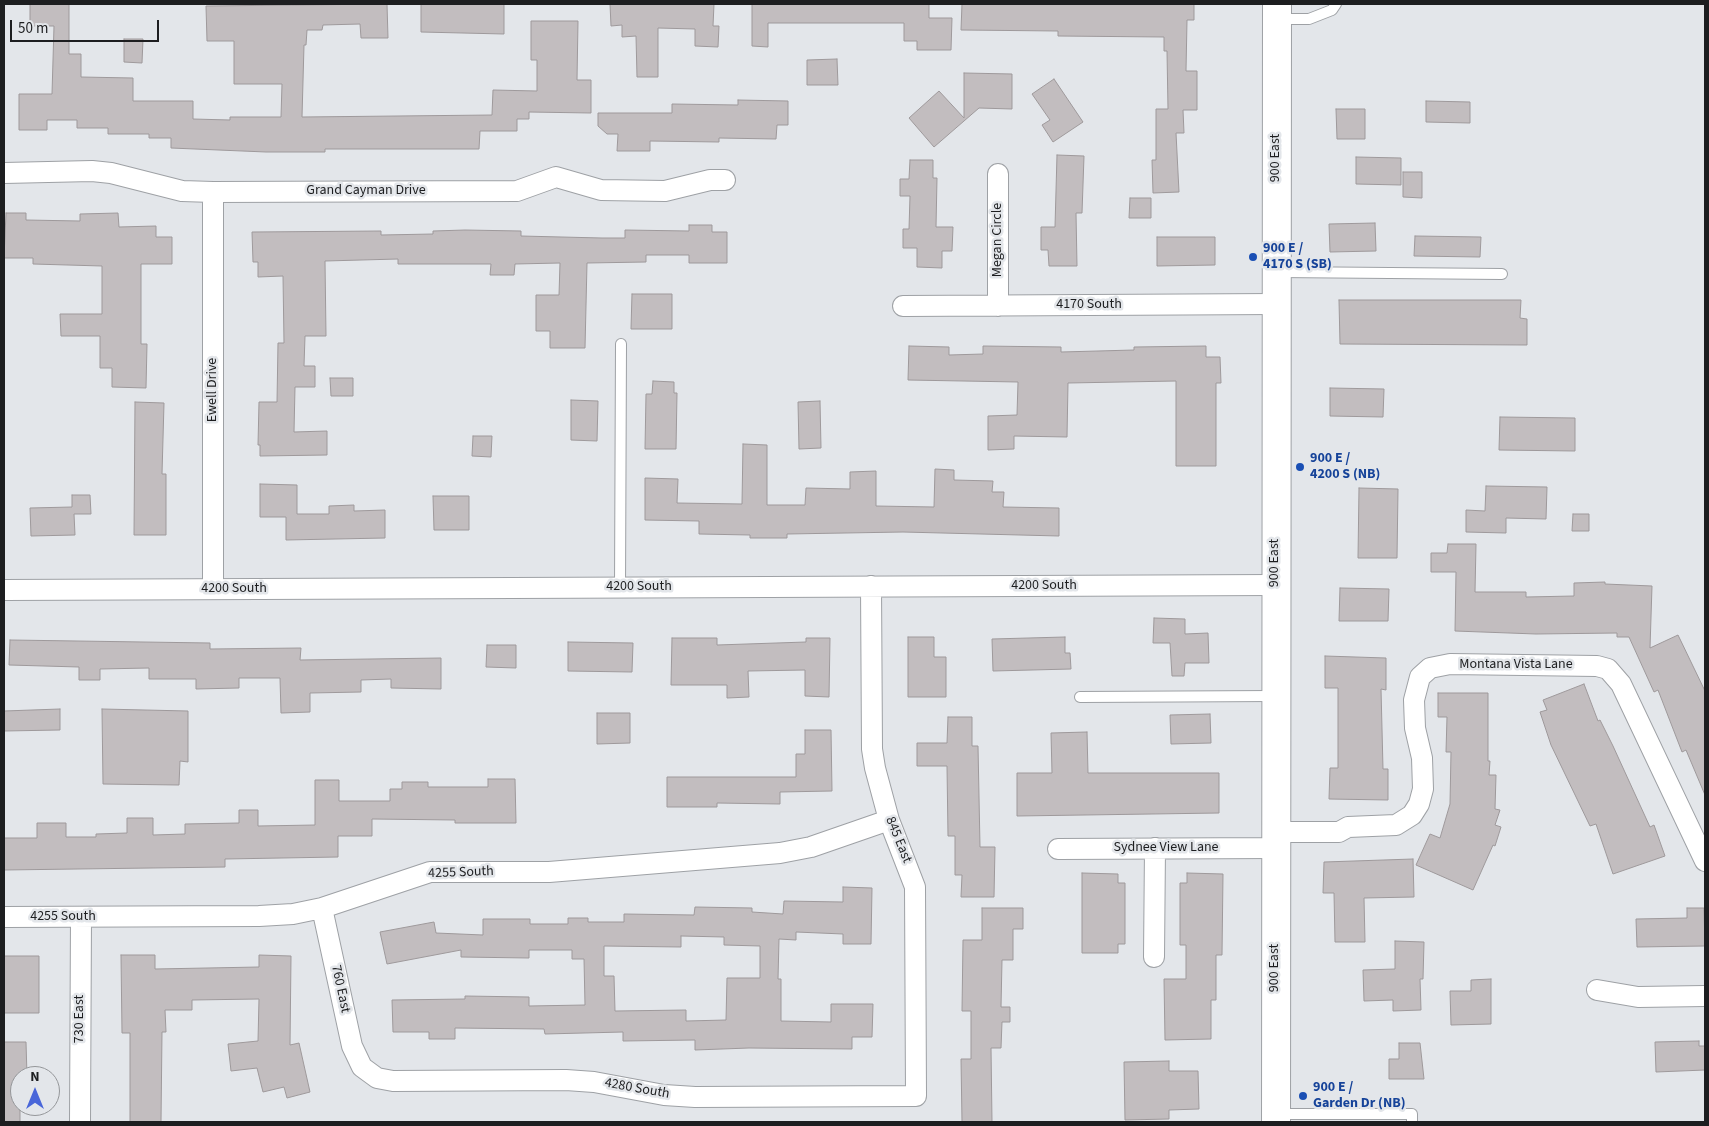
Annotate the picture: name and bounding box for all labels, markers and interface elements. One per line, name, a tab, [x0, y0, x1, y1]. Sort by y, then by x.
scale bar	[12, 10, 161, 42]
text: 50 m	[18, 18, 48, 39]
street label: 900 East	[1268, 134, 1284, 182]
street label: Grand Cayman Drive	[306, 183, 426, 199]
street label: Megan Circle	[990, 203, 1006, 277]
place label: 900 E / 4170 S (SB)	[1263, 241, 1332, 274]
marker: 900 E / 4170 S (SB)	[1247, 251, 1259, 263]
street label: 4170 South	[1056, 297, 1122, 313]
street label: Ewell Drive	[205, 358, 221, 422]
place label: 900 E / 4200 S (NB)	[1310, 451, 1380, 484]
marker: 900 E / 4200 S (NB)	[1294, 461, 1306, 473]
street label: 900 East	[1267, 539, 1283, 587]
street label: 4200 South	[1011, 578, 1077, 594]
street label: 4200 South	[606, 579, 672, 595]
street label: 4200 South	[201, 581, 267, 597]
street label: Montana Vista Lane	[1459, 657, 1573, 673]
street label: 845 East	[881, 814, 915, 866]
street label: Sydnee View Lane	[1113, 840, 1219, 856]
street label: 4255 South	[428, 863, 494, 883]
street label: 4255 South	[30, 909, 96, 925]
street label: 900 East	[1267, 944, 1283, 992]
street label: 760 East	[327, 964, 353, 1014]
street label: 730 East	[72, 995, 88, 1043]
north arrow	[10, 1066, 60, 1116]
text: N	[30, 1067, 40, 1087]
street label: 4280 South	[603, 1075, 671, 1103]
place label: 900 E / Garden Dr (NB)	[1313, 1080, 1405, 1112]
marker: 900 E / Garden Dr (NB)	[1297, 1090, 1309, 1102]

